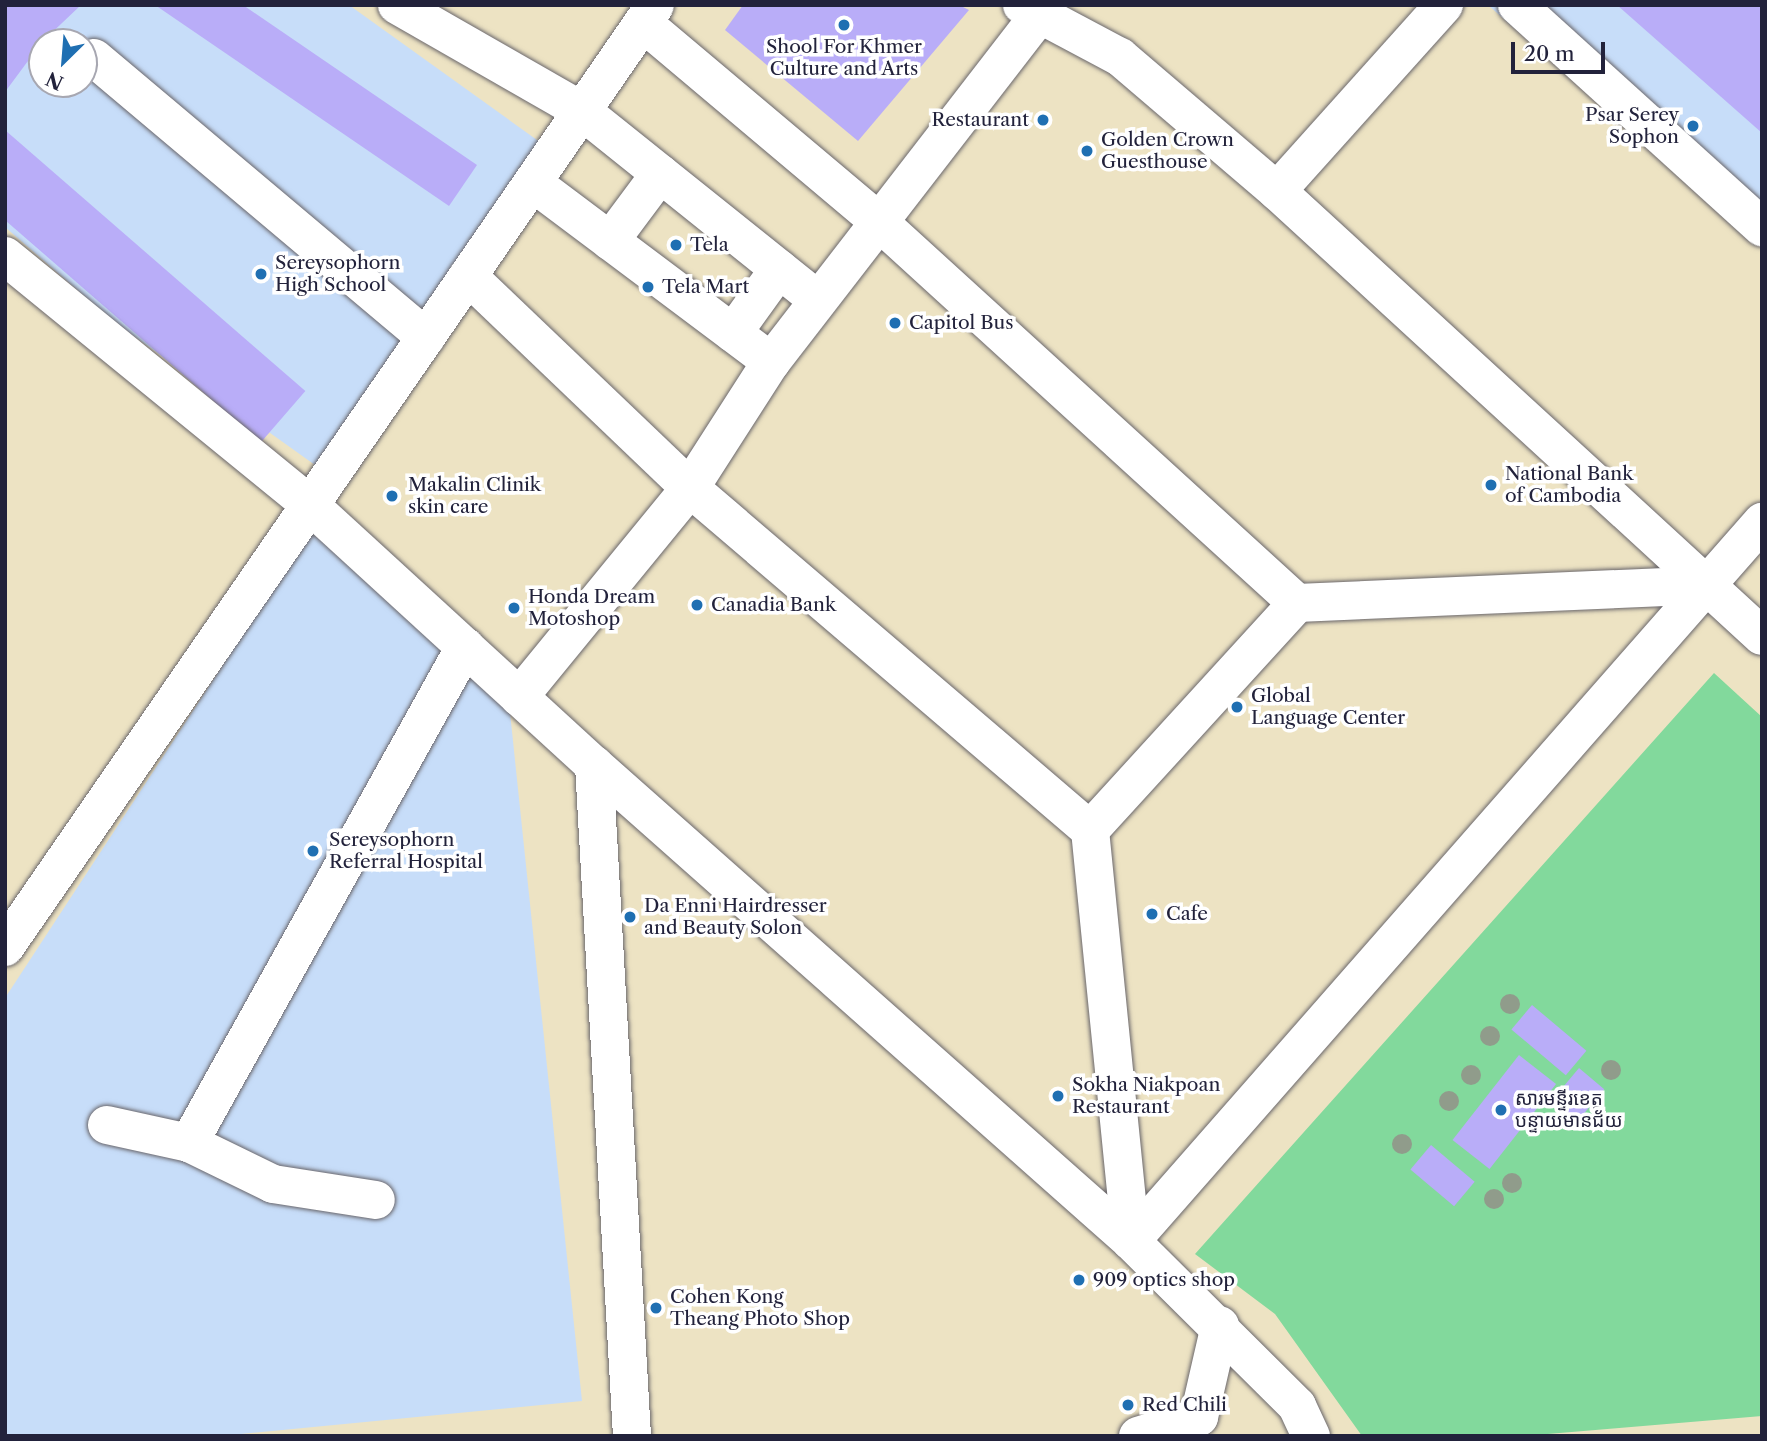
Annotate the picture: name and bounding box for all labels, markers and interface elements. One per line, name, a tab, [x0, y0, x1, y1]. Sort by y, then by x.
marker: Shool For Khmer Culture and Arts	[836, 17, 852, 33]
north arrow	[28, 28, 98, 98]
scale bar	[1515, 28, 1610, 72]
place label: Shool For Khmer Culture and Arts	[766, 36, 922, 80]
text: 20 m	[1524, 41, 1575, 66]
text: N	[42, 67, 67, 95]
place label: Psar Serey Sophon	[1585, 104, 1679, 148]
place label: Restaurant	[931, 109, 1029, 131]
marker: Restaurant	[1035, 112, 1051, 128]
marker: Psar Serey Sophon	[1685, 118, 1701, 134]
place label: Golden Crown Guesthouse	[1101, 129, 1234, 173]
marker: Golden Crown Guesthouse	[1079, 143, 1095, 159]
place label: Tela	[690, 234, 729, 256]
marker: Tela	[668, 237, 684, 253]
place label: Sereysophorn High School	[275, 252, 400, 296]
marker: Sereysophorn High School	[253, 266, 269, 282]
place label: Tela Mart	[662, 276, 750, 298]
marker: Tela Mart	[640, 279, 656, 295]
place label: Capitol Bus	[909, 312, 1013, 334]
marker: Capitol Bus	[887, 315, 903, 331]
place label: National Bank of Cambodia	[1505, 463, 1633, 507]
place label: Makalin Clinik skin care	[408, 474, 541, 518]
marker: National Bank of Cambodia	[1483, 477, 1499, 493]
marker: Makalin Clinik skin care	[382, 486, 402, 506]
place label: Honda Dream Motoshop	[528, 586, 656, 630]
place label: Canadia Bank	[711, 594, 836, 616]
marker: Canadia Bank	[689, 597, 705, 613]
marker: Honda Dream Motoshop	[506, 600, 522, 616]
place label: Global Language Center	[1251, 685, 1405, 729]
marker: Global Language Center	[1229, 699, 1245, 715]
place label: Sereysophorn Referral Hospital	[329, 829, 483, 873]
marker: Sereysophorn Referral Hospital	[303, 841, 323, 861]
place label: Da Enni Hairdresser and Beauty Solon	[644, 895, 827, 939]
place label: Cafe	[1166, 903, 1208, 925]
marker: Cafe	[1144, 906, 1160, 922]
marker: Da Enni Hairdresser and Beauty Solon	[622, 909, 638, 925]
place label: Sokha Niakpoan Restaurant	[1072, 1074, 1221, 1118]
marker: Sokha Niakpoan Restaurant	[1050, 1088, 1066, 1104]
place label: សារមន្ទីរខេត្ត បន្ទាយមានជ័យ	[1515, 1088, 1623, 1132]
marker: សារមន្ទីរខេត្ត បន្ទាយមានជ័យ	[1493, 1102, 1509, 1118]
place label: 909 optics shop	[1093, 1269, 1235, 1291]
marker: 909 optics shop	[1071, 1272, 1087, 1288]
place label: Cohen Kong Theang Photo Shop	[670, 1286, 850, 1330]
marker: Cohen Kong Theang Photo Shop	[648, 1300, 664, 1316]
place label: Red Chili	[1142, 1394, 1227, 1416]
marker: Red Chili	[1120, 1397, 1136, 1413]

